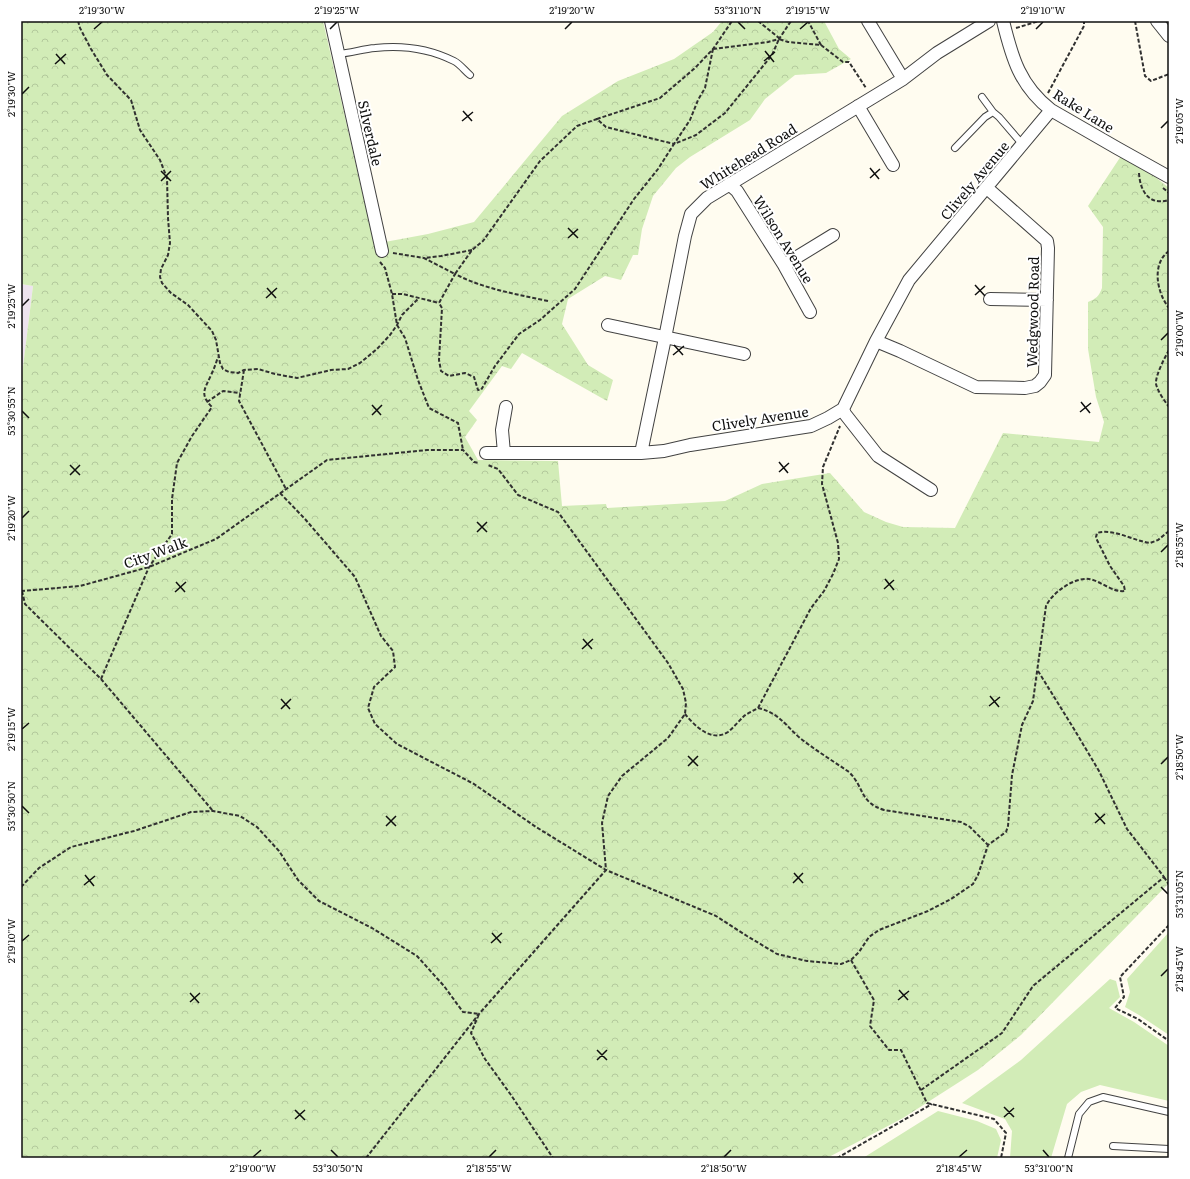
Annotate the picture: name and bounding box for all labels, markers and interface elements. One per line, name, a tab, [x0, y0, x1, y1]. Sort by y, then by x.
text: 2°19'30"W	[79, 2, 125, 17]
text: 2°19'25"W	[315, 2, 360, 17]
text: 2°19'20"W	[549, 2, 595, 17]
text: 53°31'10"N	[714, 2, 762, 17]
text: 2°19'15"W	[786, 2, 830, 17]
text: 2°19'10"W	[1021, 2, 1065, 17]
text: 2°19'30"W	[3, 71, 18, 117]
street label: Rake Lane	[1050, 83, 1118, 137]
street label: Silverdale	[354, 98, 388, 168]
text: 2°19'05"W	[1171, 98, 1186, 144]
street label: Whitehead Road	[696, 118, 801, 194]
street label: Clively Avenue	[935, 136, 1013, 224]
street label: Wilson Avenue	[749, 191, 819, 287]
street label: Wedgwood Road	[1021, 256, 1043, 368]
text: 2°19'25"W	[3, 283, 18, 328]
text: 2°19'00"W	[1171, 310, 1186, 356]
text: 53°30'55"N	[3, 386, 18, 436]
street label: Clively Avenue	[710, 400, 810, 436]
text: 2°19'20"W	[3, 495, 18, 541]
text: 2°18'55"W	[1171, 522, 1186, 568]
street label: City Walk	[120, 531, 190, 573]
text: 2°19'15"W	[3, 707, 18, 751]
text: 2°18'50"W	[1171, 734, 1186, 780]
text: 53°30'50"N	[3, 781, 18, 831]
text: 53°31'05"N	[1171, 870, 1186, 918]
text: 2°19'10"W	[3, 919, 18, 963]
text: 2°18'45"W	[1171, 946, 1186, 992]
text: 2°19'00"W	[230, 1160, 276, 1175]
text: 53°30'50"N	[313, 1160, 363, 1175]
text: 2°18'55"W	[466, 1160, 512, 1175]
text: 2°18'50"W	[701, 1160, 747, 1175]
text: 2°18'45"W	[936, 1160, 982, 1175]
text: 53°31'00"N	[1024, 1160, 1074, 1175]

